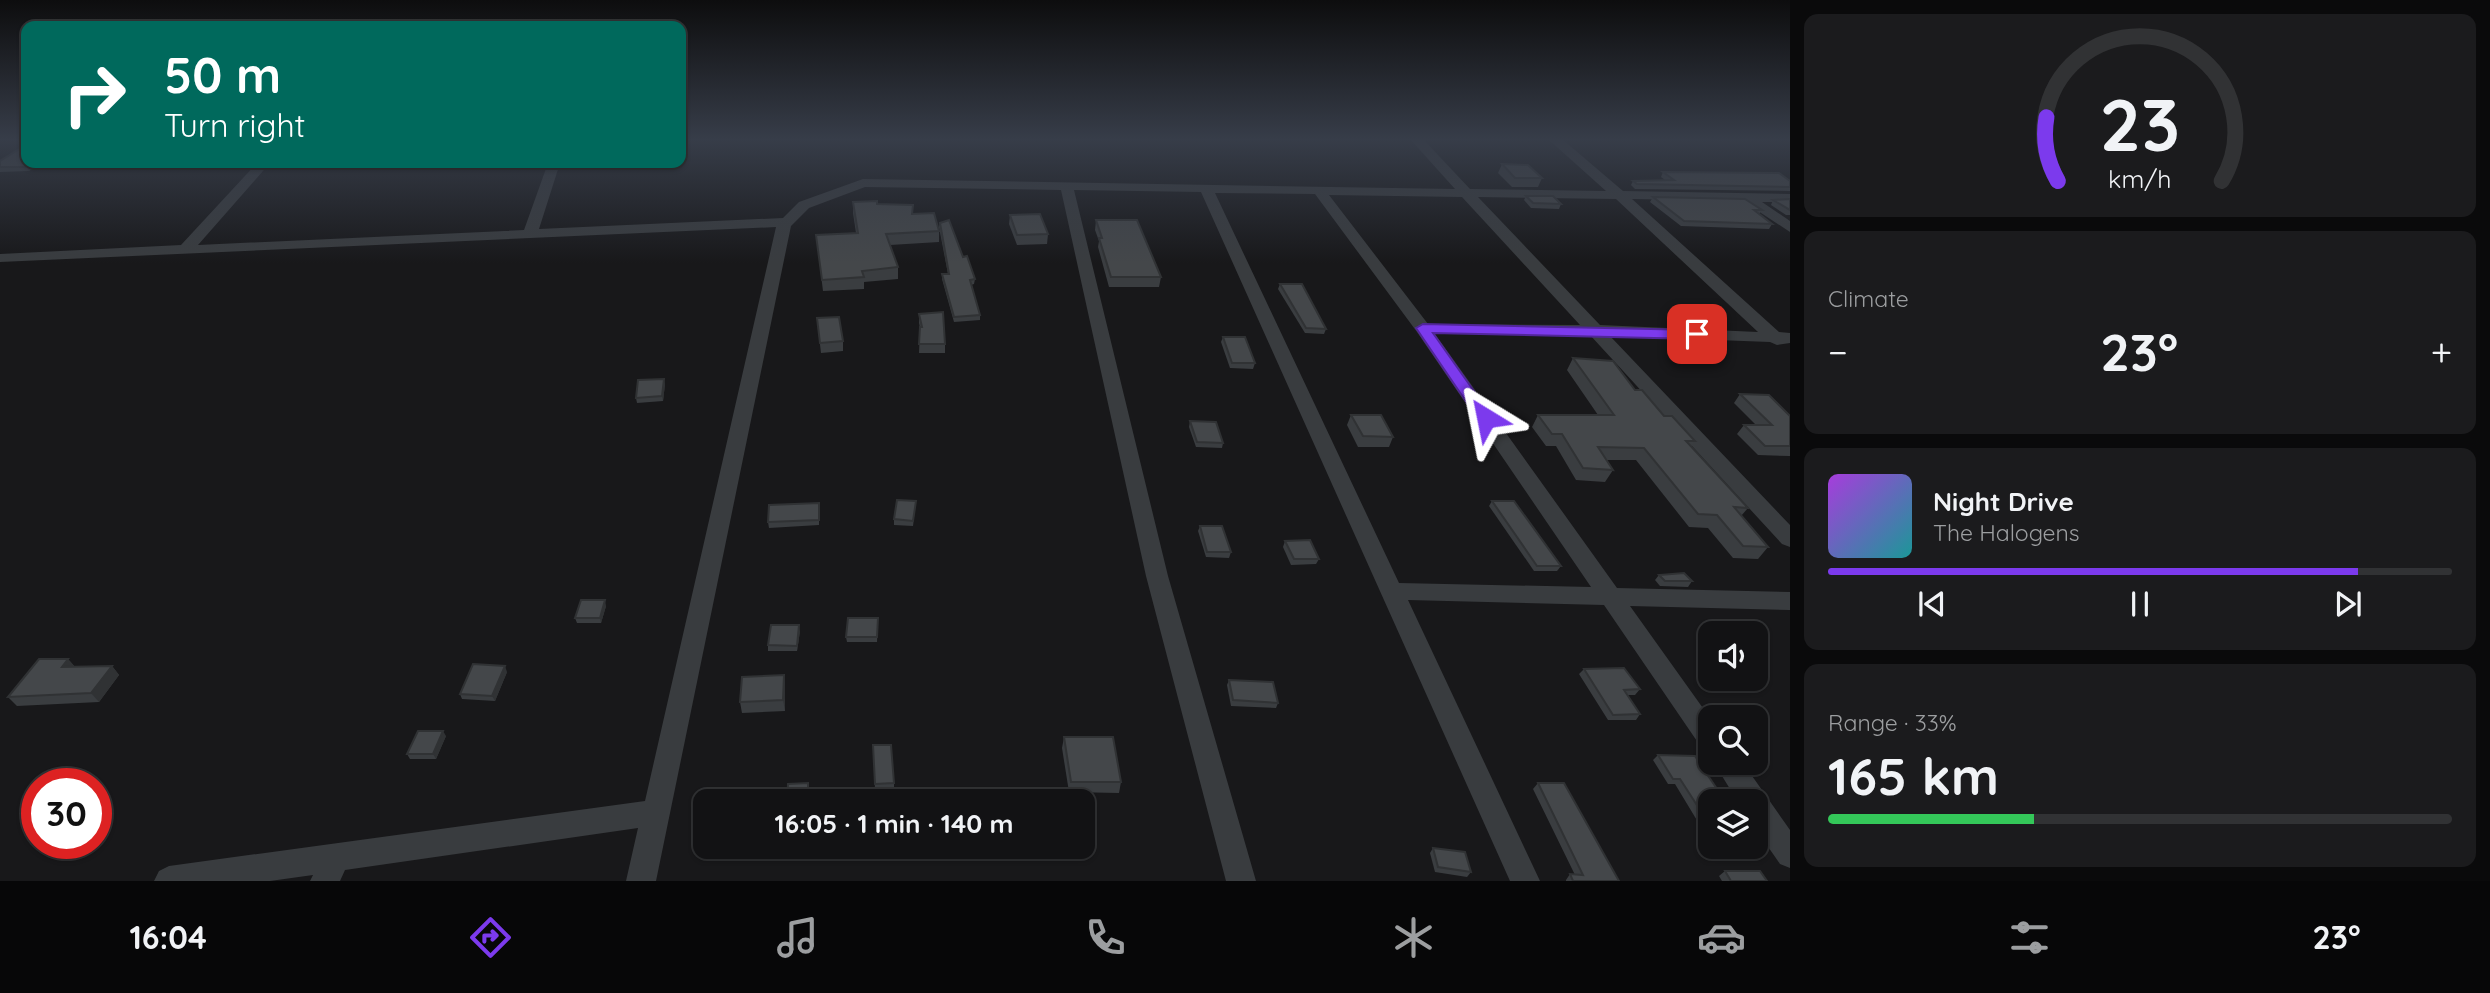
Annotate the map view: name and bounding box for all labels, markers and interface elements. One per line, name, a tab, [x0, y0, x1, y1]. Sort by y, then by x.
text: 50 m	[164, 44, 281, 105]
icon: right	[49, 49, 140, 140]
text: 23	[2100, 79, 2180, 170]
text: Turn right	[164, 105, 305, 145]
text: km/h	[2108, 163, 2172, 194]
text: Climate	[1828, 284, 1909, 313]
pin	[1667, 304, 1727, 364]
icon: arrive	[1678, 315, 1716, 353]
text: 23°	[2100, 319, 2178, 384]
text: −	[1828, 328, 1848, 376]
text: +	[2431, 328, 2452, 376]
position arrow	[1449, 381, 1523, 455]
text: Night Drive	[1933, 485, 2074, 518]
text: The Halogens	[1933, 518, 2080, 547]
icon: previous	[1913, 585, 1951, 623]
icon: pause	[2121, 585, 2159, 623]
icon: next	[2329, 585, 2367, 623]
map controls	[1698, 621, 1768, 859]
button: sound	[1698, 621, 1768, 691]
button: search	[1698, 705, 1768, 775]
text: Range · 33%	[1828, 708, 1957, 737]
text: 165 km	[1828, 743, 1999, 808]
speed limit sign: 30	[21, 768, 112, 859]
button: layers	[1698, 789, 1768, 859]
text: 16:05 · 1 min · 140 m	[775, 807, 1013, 840]
icon: directions	[466, 913, 515, 962]
icon: music	[773, 913, 822, 962]
icon: phone	[1081, 913, 1130, 962]
icon: climate	[1389, 913, 1438, 962]
icon: car	[1697, 913, 1746, 962]
icon: filters	[2005, 913, 2054, 962]
text: 16:04	[129, 917, 207, 957]
text: 23°	[2313, 917, 2361, 957]

